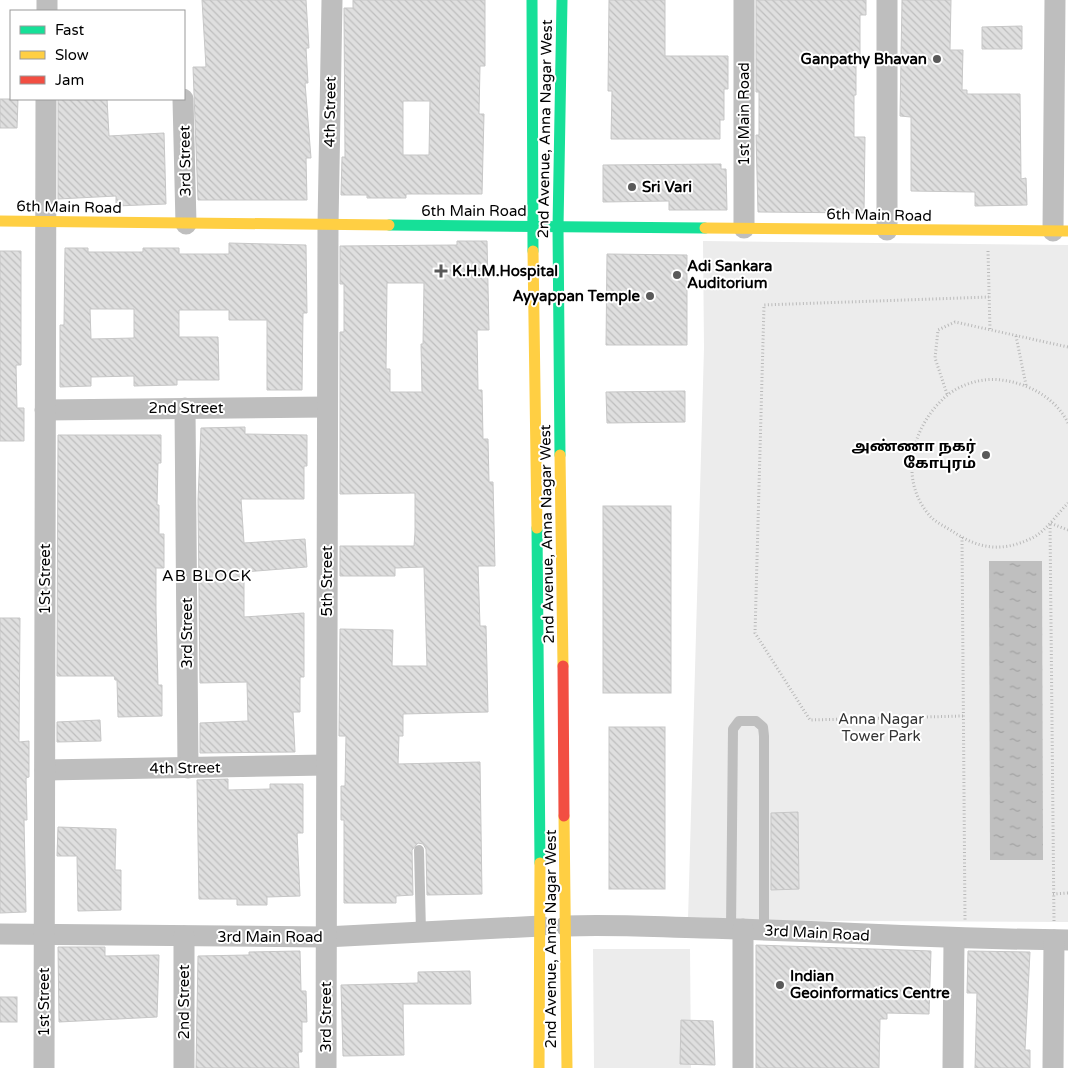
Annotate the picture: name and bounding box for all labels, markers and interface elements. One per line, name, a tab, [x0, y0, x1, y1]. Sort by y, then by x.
legend	[10, 10, 185, 100]
street label: 2nd Avenue, Anna Nagar West	[534, 19, 556, 239]
text: Fast	[55, 21, 85, 39]
text: Slow	[55, 46, 89, 64]
place label: Ganpathy Bhavan	[801, 50, 927, 69]
marker: Ganpathy Bhavan	[931, 53, 943, 65]
street label: 1st Main Road	[735, 62, 753, 166]
text: Jam	[55, 71, 84, 89]
street label: 4th Street	[320, 76, 340, 148]
street label: 3rd Street	[175, 125, 195, 197]
place label: Sri Vari	[642, 178, 692, 196]
marker: Sri Vari	[626, 181, 638, 193]
street label: 6th Main Road	[16, 197, 122, 217]
street label: 6th Main Road	[421, 202, 527, 220]
street label: 6th Main Road	[826, 205, 932, 225]
place label: Adi Sankara Auditorium	[687, 257, 773, 292]
place label: K.H.M.Hospital	[452, 262, 558, 281]
marker: K.H.M.Hospital	[434, 264, 448, 278]
marker: Adi Sankara Auditorium	[671, 269, 683, 281]
place label: Ayyappan Temple	[512, 287, 641, 306]
marker: Ayyappan Temple	[644, 290, 656, 302]
street label: 2nd Street	[149, 399, 224, 417]
street label: 2nd Avenue, Anna Nagar West	[536, 424, 558, 644]
place label: அண்ணா நகர் கோபுரம்	[851, 437, 977, 473]
marker: அண்ணா நகர் கோபுரம்	[980, 449, 992, 461]
street label: 1St Street	[36, 543, 54, 614]
street label: 5th Street	[318, 545, 336, 617]
district label: AB BLOCK	[162, 566, 252, 586]
street label: 3rd Street	[178, 597, 196, 669]
park label: Anna Nagar Tower Park	[838, 710, 924, 745]
street label: 4th Street	[149, 758, 221, 778]
street label: 2nd Avenue, Anna Nagar West	[542, 829, 560, 1048]
street label: 3rd Main Road	[764, 921, 870, 945]
street label: 3rd Main Road	[217, 928, 323, 946]
street label: 2nd Street	[175, 964, 193, 1039]
street label: 1st Street	[35, 967, 53, 1037]
place label: Indian Geoinformatics Centre	[790, 967, 950, 1002]
marker: Indian Geoinformatics Centre	[774, 979, 786, 991]
street label: 3rd Street	[317, 981, 335, 1053]

